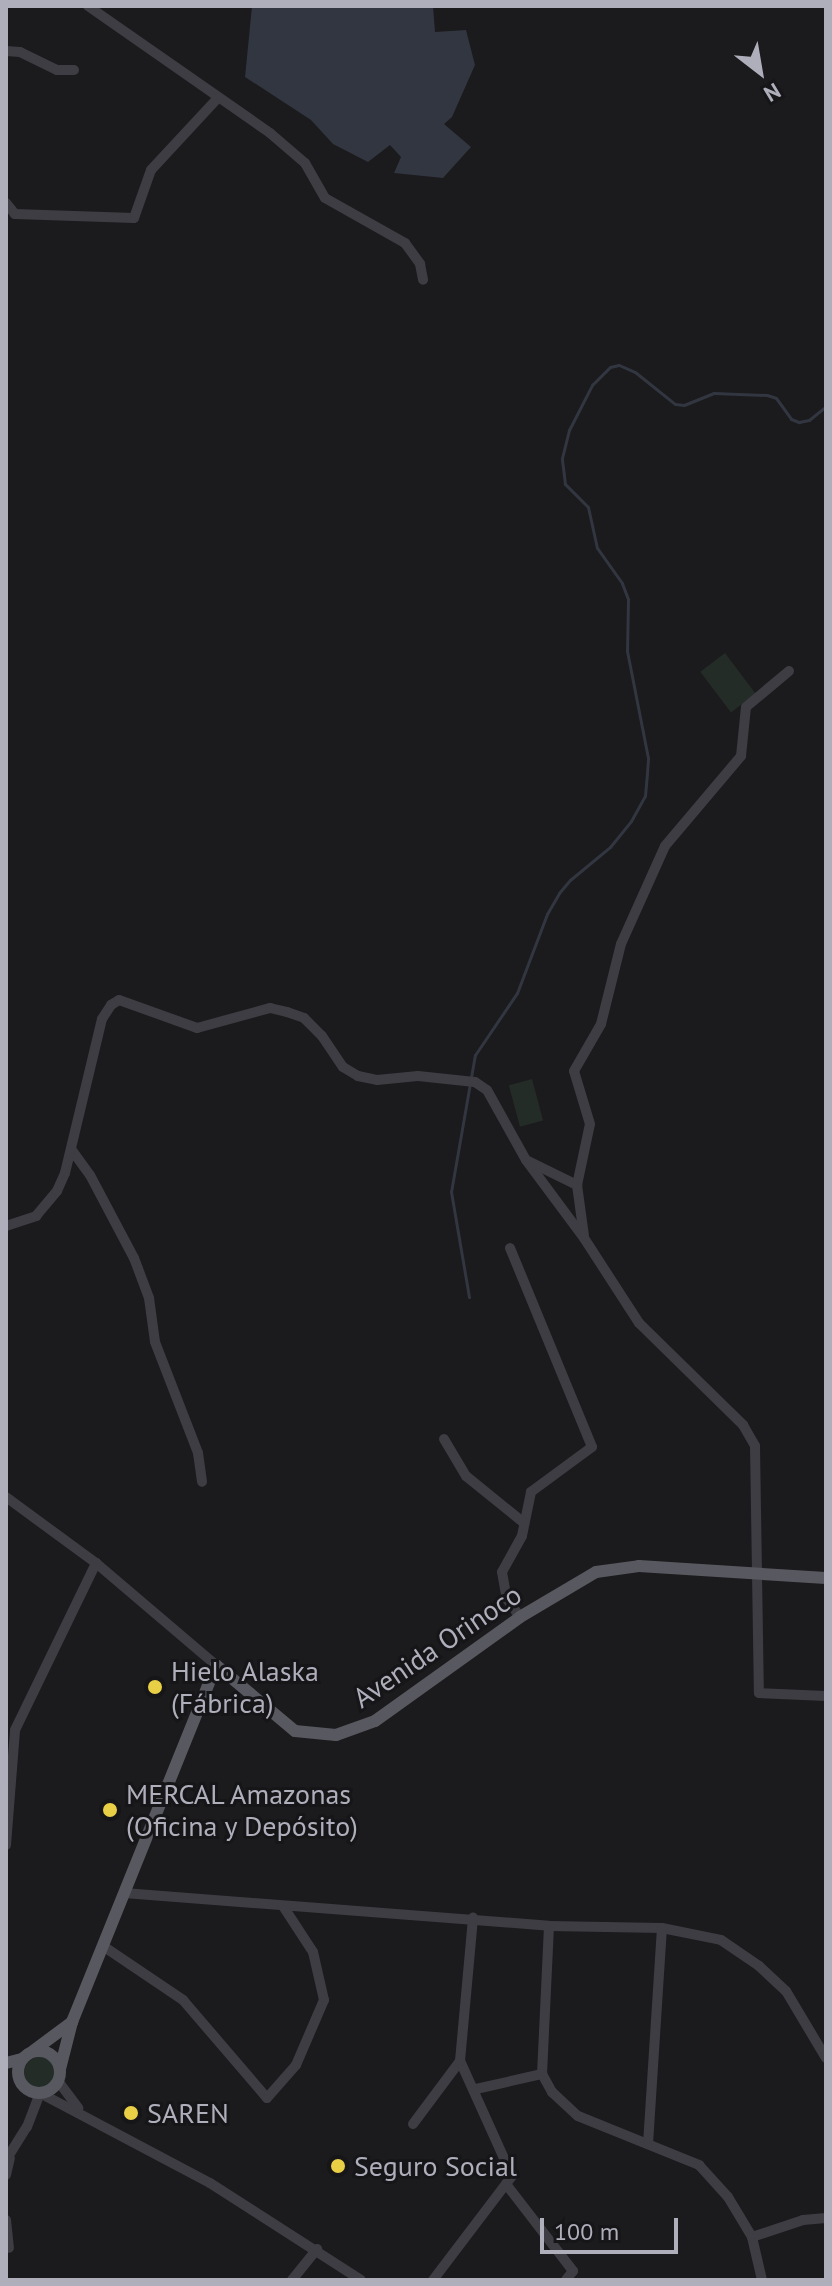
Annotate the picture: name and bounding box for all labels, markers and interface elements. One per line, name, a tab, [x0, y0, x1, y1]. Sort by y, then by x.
north arrow	[720, 32, 800, 112]
text: N	[759, 77, 786, 108]
street label: Avenida Orinoco	[347, 1577, 527, 1715]
place label: Hielo Alaska (Fábrica)	[171, 1654, 320, 1720]
marker: Hielo Alaska (Fábrica)	[146, 1678, 164, 1696]
place label: MERCAL Amazonas (Oficina y Depósito)	[126, 1777, 359, 1843]
marker: MERCAL Amazonas (Oficina y Depósito)	[101, 1801, 119, 1819]
place label: SAREN	[147, 2096, 229, 2130]
marker: SAREN	[122, 2104, 140, 2122]
place label: Seguro Social	[354, 2149, 517, 2183]
marker: Seguro Social	[329, 2157, 347, 2175]
scale bar	[544, 2202, 682, 2252]
text: 100 m	[554, 2216, 619, 2247]

